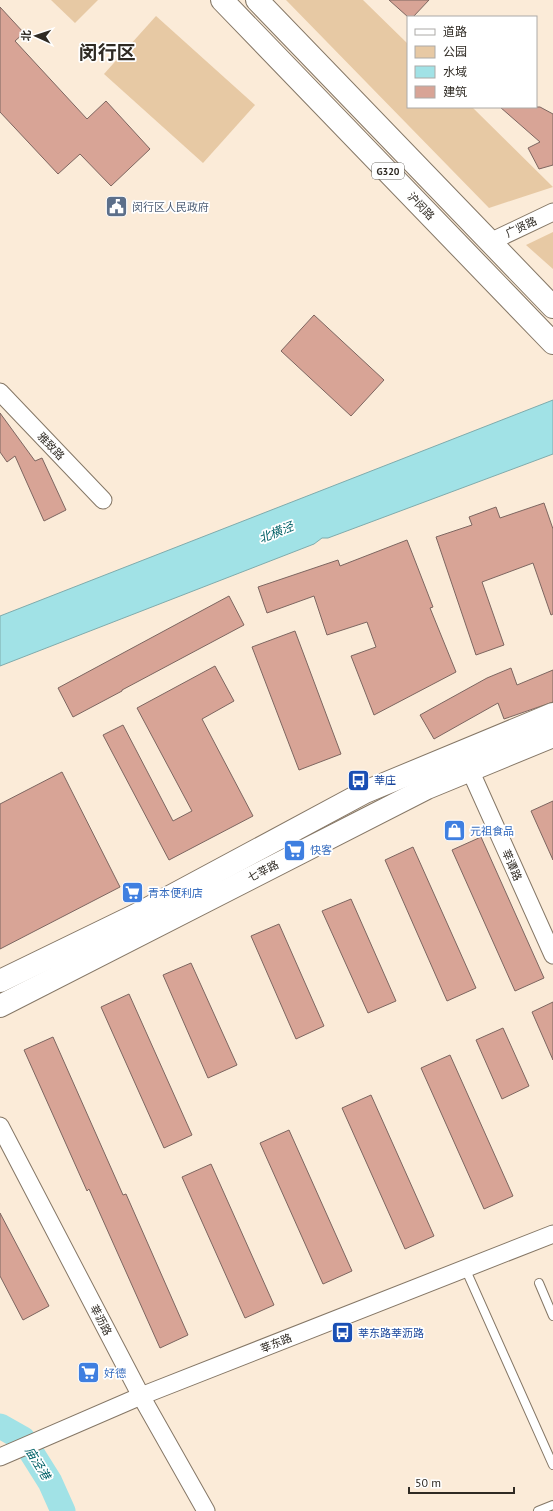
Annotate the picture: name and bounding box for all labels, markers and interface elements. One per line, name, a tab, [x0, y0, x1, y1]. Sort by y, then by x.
north arrow	[16, 16, 56, 56]
legend	[407, 16, 537, 108]
text: 道路	[443, 24, 467, 39]
text: 北	[19, 30, 33, 41]
district label: 闵行区	[78, 40, 136, 64]
text: 公园	[443, 44, 467, 59]
text: 水域	[443, 64, 467, 79]
text: 建筑	[443, 84, 467, 99]
road number: G320	[372, 163, 404, 179]
street label: 沪闵路	[405, 189, 437, 223]
public building icon: 闵行区人民政府	[103, 194, 129, 220]
place label: 闵行区人民政府	[132, 200, 209, 214]
street label: 广贤路	[503, 214, 539, 240]
street label: 雅致路	[35, 429, 67, 463]
water label: 北横泾	[256, 518, 296, 546]
bus stop icon: 莘庄	[345, 767, 371, 793]
place label: 莘庄	[374, 773, 396, 787]
shop icon: 元祖食品	[441, 818, 467, 844]
place label: 元祖食品	[470, 824, 514, 838]
supermarket icon: 快客	[281, 837, 307, 863]
place label: 快客	[310, 843, 332, 857]
street label: 莘谭路	[499, 847, 525, 883]
street label: 七莘路	[245, 857, 281, 885]
supermarket icon: 青本便利店	[120, 880, 146, 906]
place label: 青本便利店	[148, 886, 203, 900]
street label: 莘沥路	[87, 1302, 115, 1338]
bus stop icon: 莘东路莘沥路	[329, 1320, 355, 1346]
place label: 莘东路莘沥路	[358, 1326, 424, 1340]
street label: 莘东路	[258, 1330, 294, 1356]
supermarket icon: 好德	[76, 1360, 102, 1386]
place label: 好德	[104, 1366, 126, 1380]
water label: 庙泾港	[22, 1444, 55, 1484]
scale bar	[409, 1469, 514, 1495]
text: 50 m	[415, 1475, 441, 1490]

